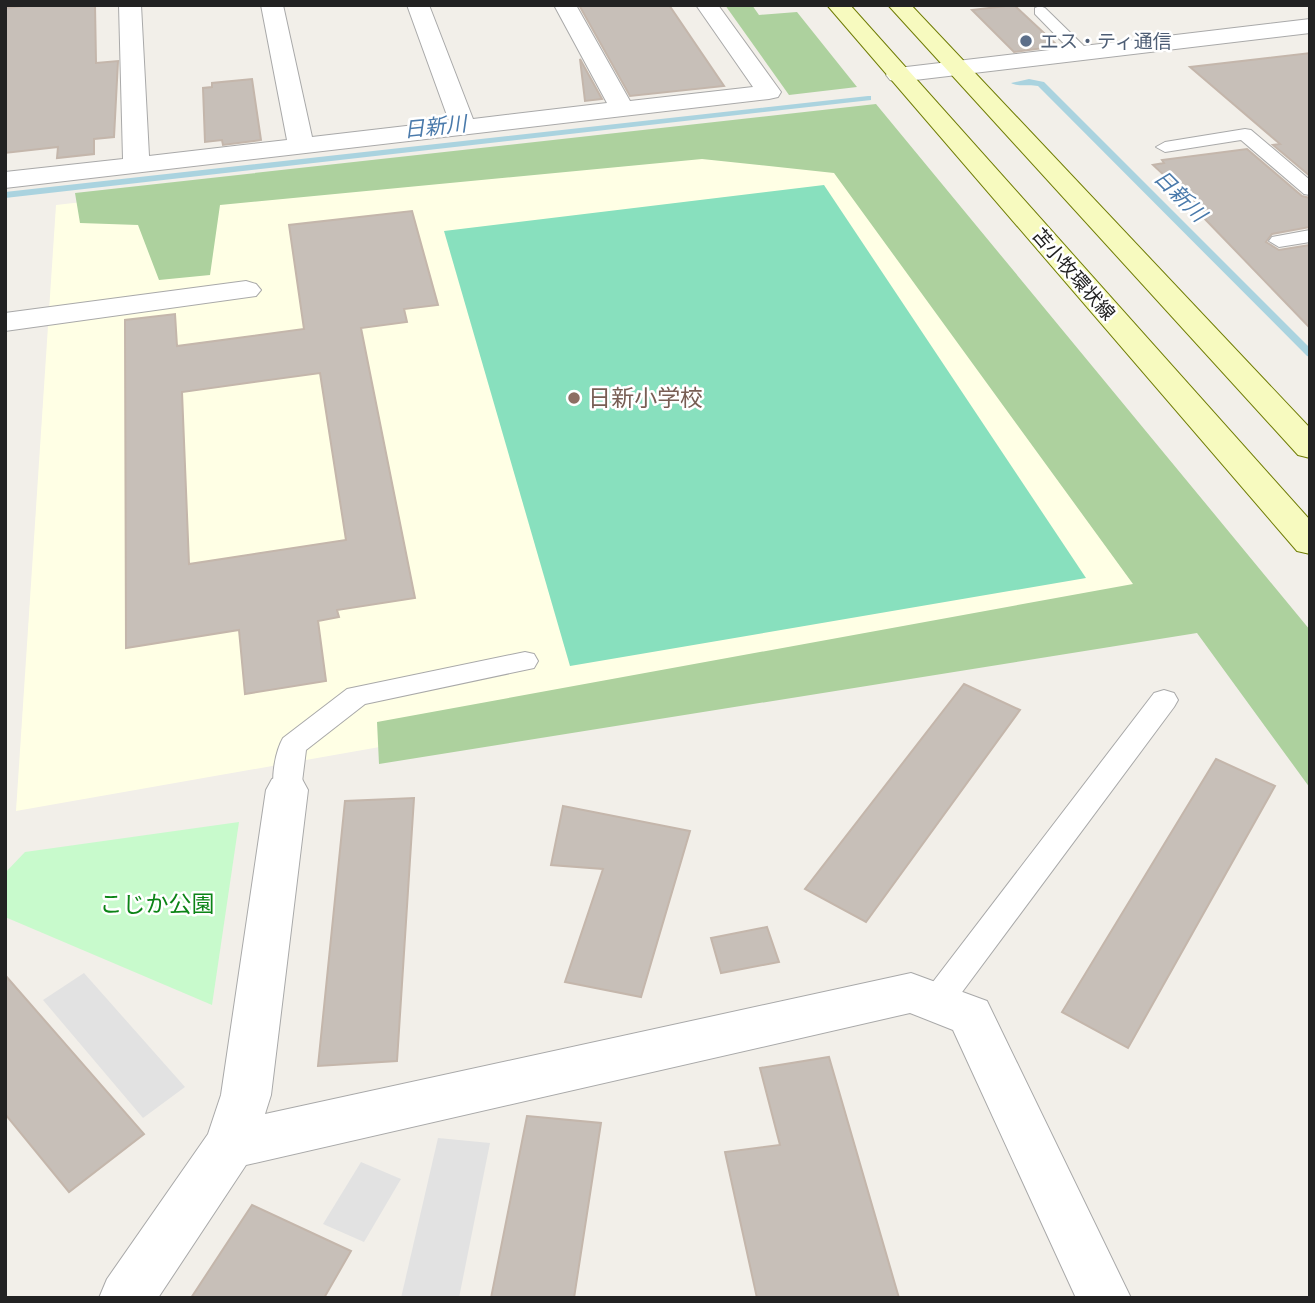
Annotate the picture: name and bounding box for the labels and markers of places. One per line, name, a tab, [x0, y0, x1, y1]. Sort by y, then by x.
place label: エス・ティ通信	[1040, 31, 1172, 53]
marker: エス・ティ通信	[1018, 33, 1034, 49]
place label: 日新小学校	[588, 385, 703, 412]
marker: 日新小学校	[566, 390, 582, 406]

